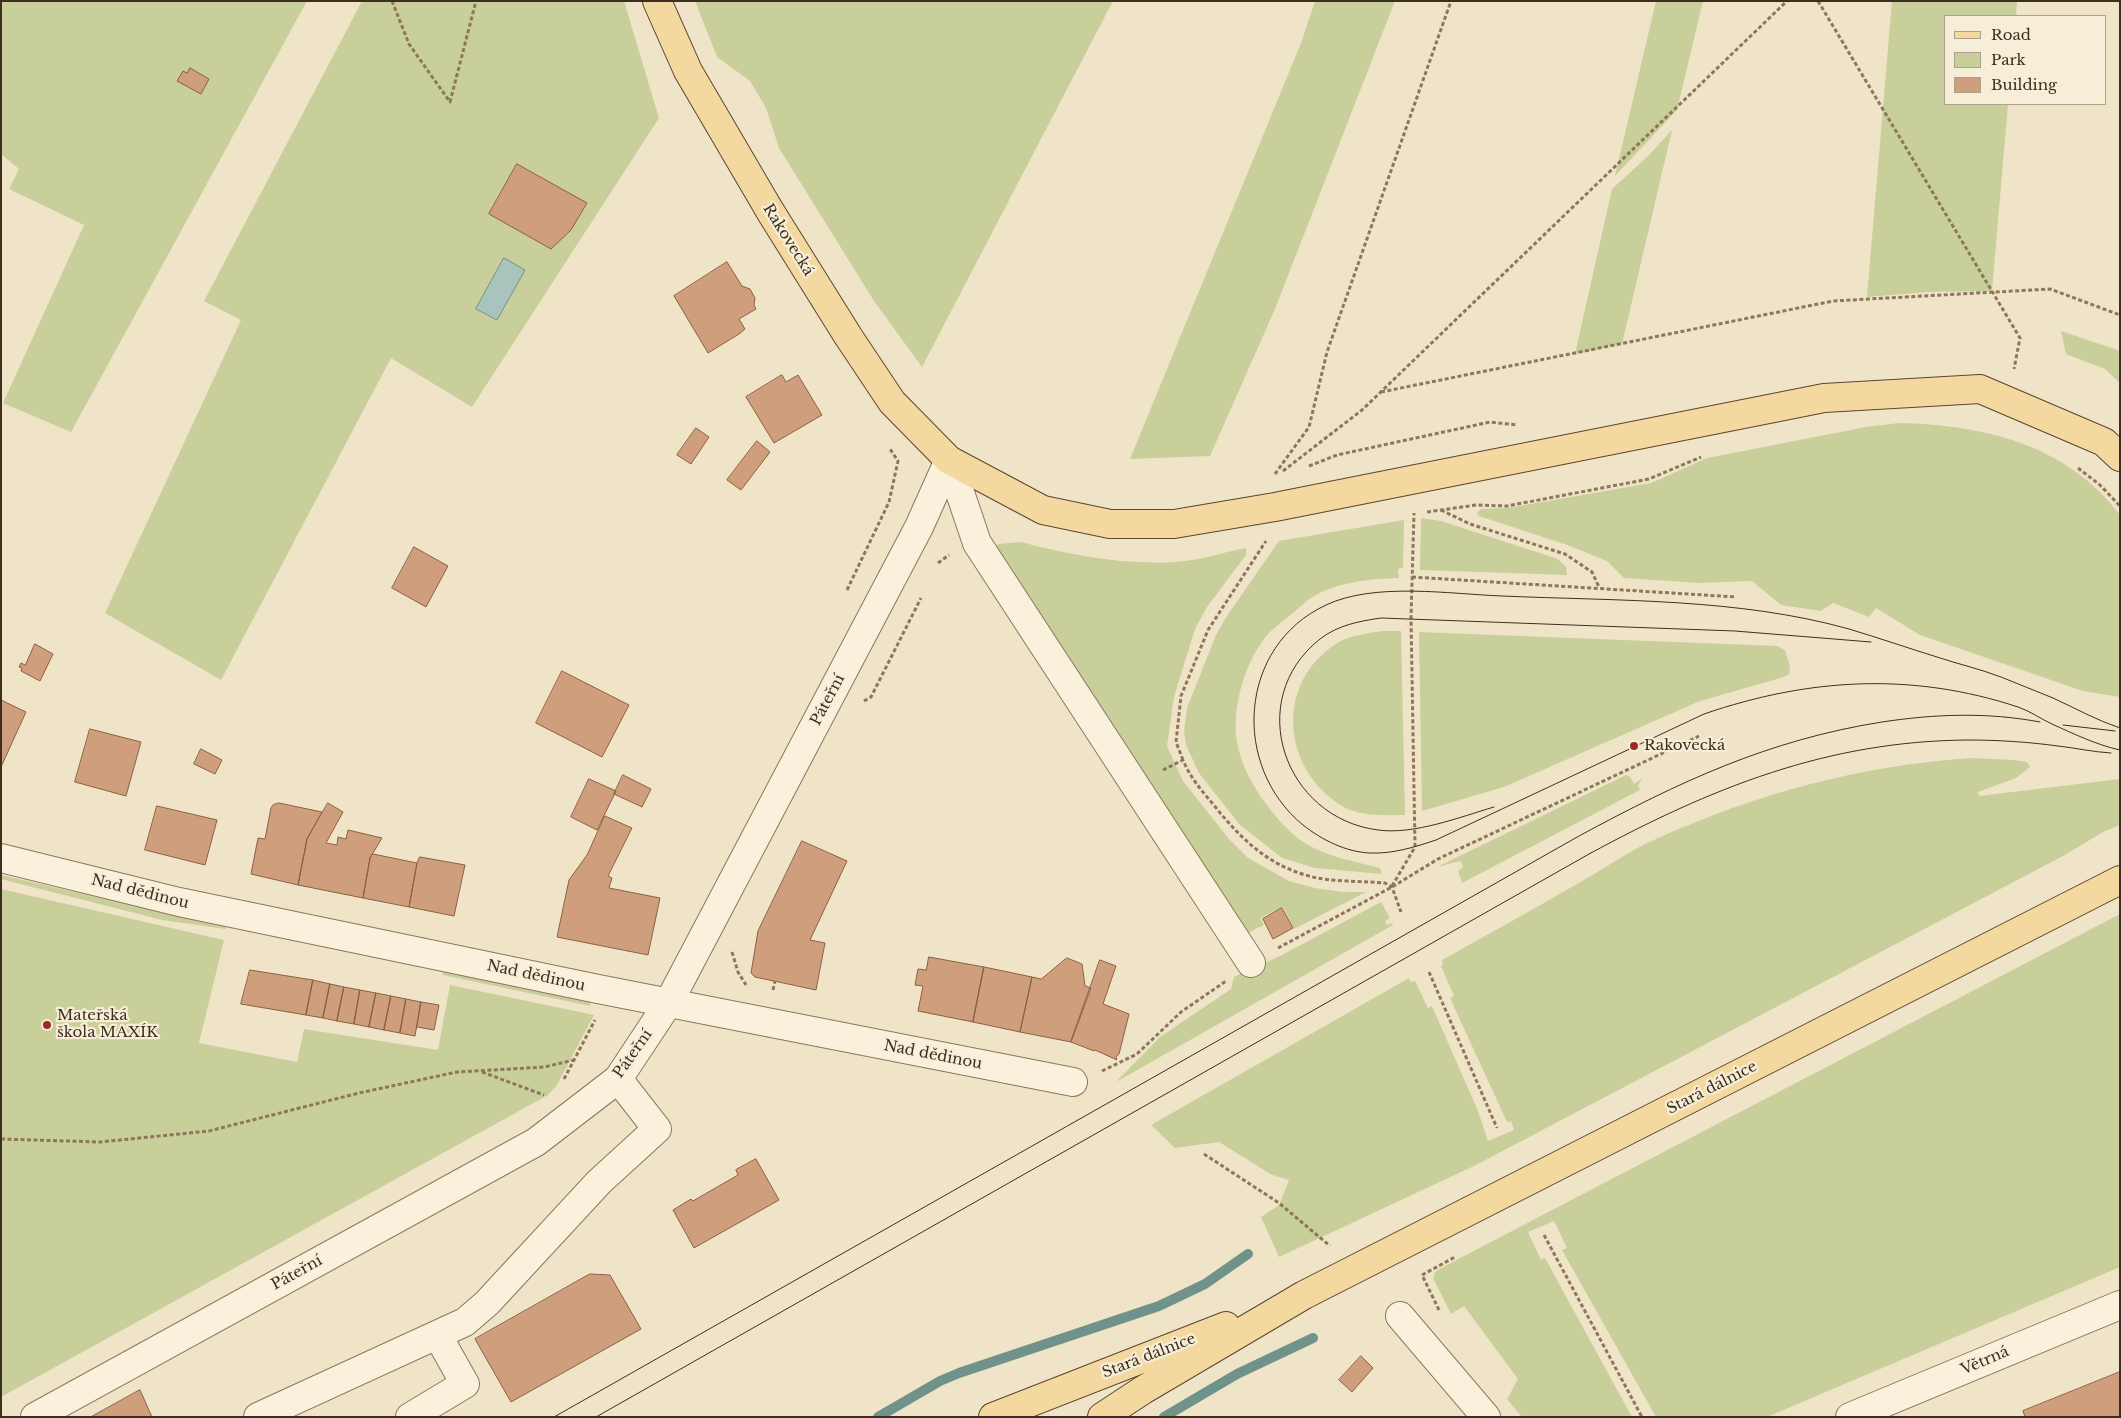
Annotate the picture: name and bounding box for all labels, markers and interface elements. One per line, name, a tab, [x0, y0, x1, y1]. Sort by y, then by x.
legend	[1944, 15, 2106, 105]
text: Road	[1991, 25, 2031, 44]
text: Park	[1991, 50, 2026, 69]
text: Building	[1991, 75, 2057, 94]
street label: Rakovecká	[759, 201, 817, 279]
street label: Páteřní	[807, 671, 849, 729]
place label: Rakovecká	[1644, 737, 1725, 755]
marker: Rakovecká	[1628, 740, 1640, 752]
street label: Nad dědinou	[89, 871, 191, 913]
street label: Nad dědinou	[485, 957, 587, 995]
place label: Mateřská škola MAXÍK	[57, 1007, 158, 1042]
marker: Mateřská škola MAXÍK	[41, 1019, 53, 1031]
street label: Páteřní	[610, 1026, 656, 1082]
street label: Nad dědinou	[882, 1037, 984, 1073]
street label: Stará dálnice	[1664, 1058, 1760, 1118]
street label: Páteřní	[268, 1252, 326, 1294]
street label: Stará dálnice	[1100, 1330, 1198, 1382]
street label: Větrná	[1958, 1343, 2012, 1379]

